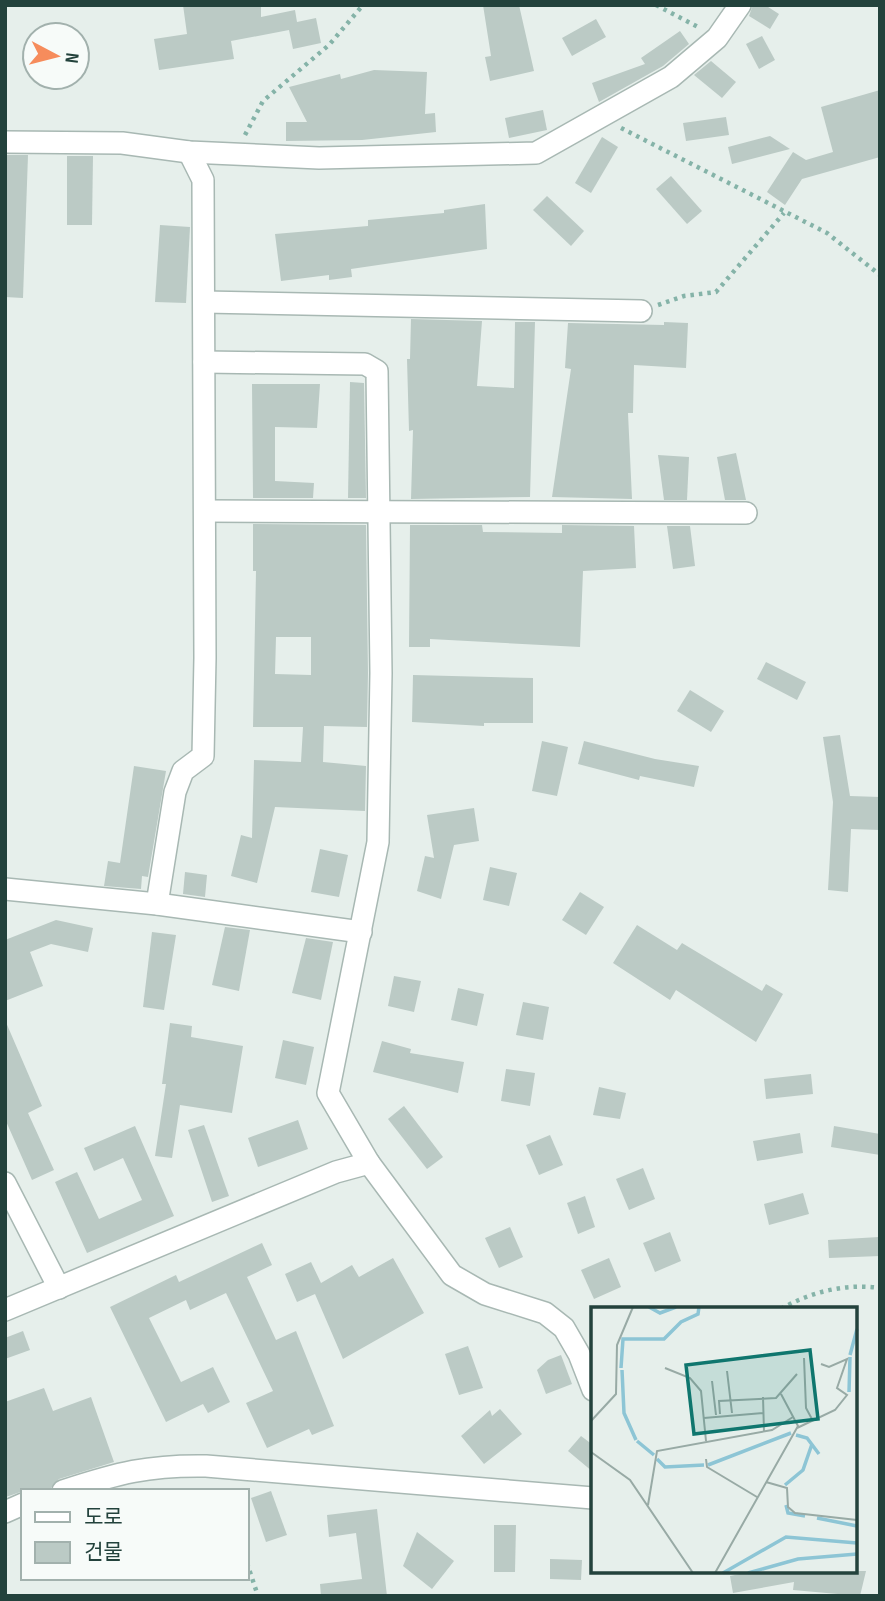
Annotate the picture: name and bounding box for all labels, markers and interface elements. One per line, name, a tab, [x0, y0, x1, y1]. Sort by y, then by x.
north arrow	[21, 21, 91, 91]
text: N	[59, 51, 83, 64]
inset map	[591, 1307, 857, 1573]
legend	[21, 1489, 248, 1580]
text: 도로	[84, 1505, 123, 1530]
text: 건물	[84, 1540, 123, 1565]

